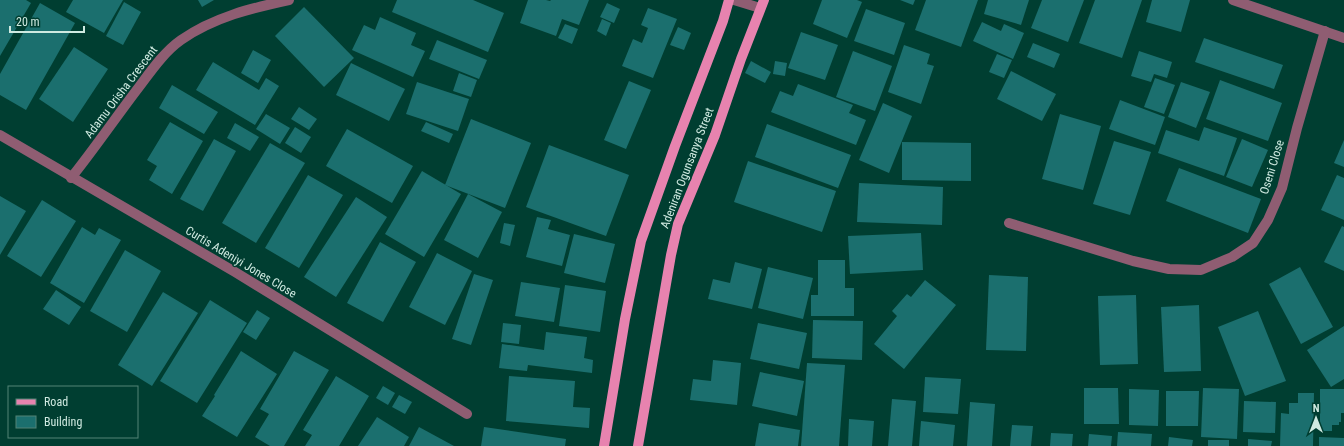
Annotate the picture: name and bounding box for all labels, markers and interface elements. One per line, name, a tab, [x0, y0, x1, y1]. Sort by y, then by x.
scale bar	[10, 8, 84, 34]
text: 20 m	[16, 15, 40, 29]
street label: Adamu Orisha Crescent	[82, 43, 160, 141]
street label: Adeniran Ogunsanya Street	[658, 105, 717, 230]
street label: Oseni Close	[1257, 138, 1287, 196]
street label: Curtis Adeniyi Jones Close	[183, 223, 299, 301]
legend	[8, 386, 138, 438]
text: Road	[44, 395, 68, 409]
north arrow	[1296, 398, 1336, 438]
text: N	[1313, 402, 1320, 415]
text: Building	[44, 415, 82, 429]

